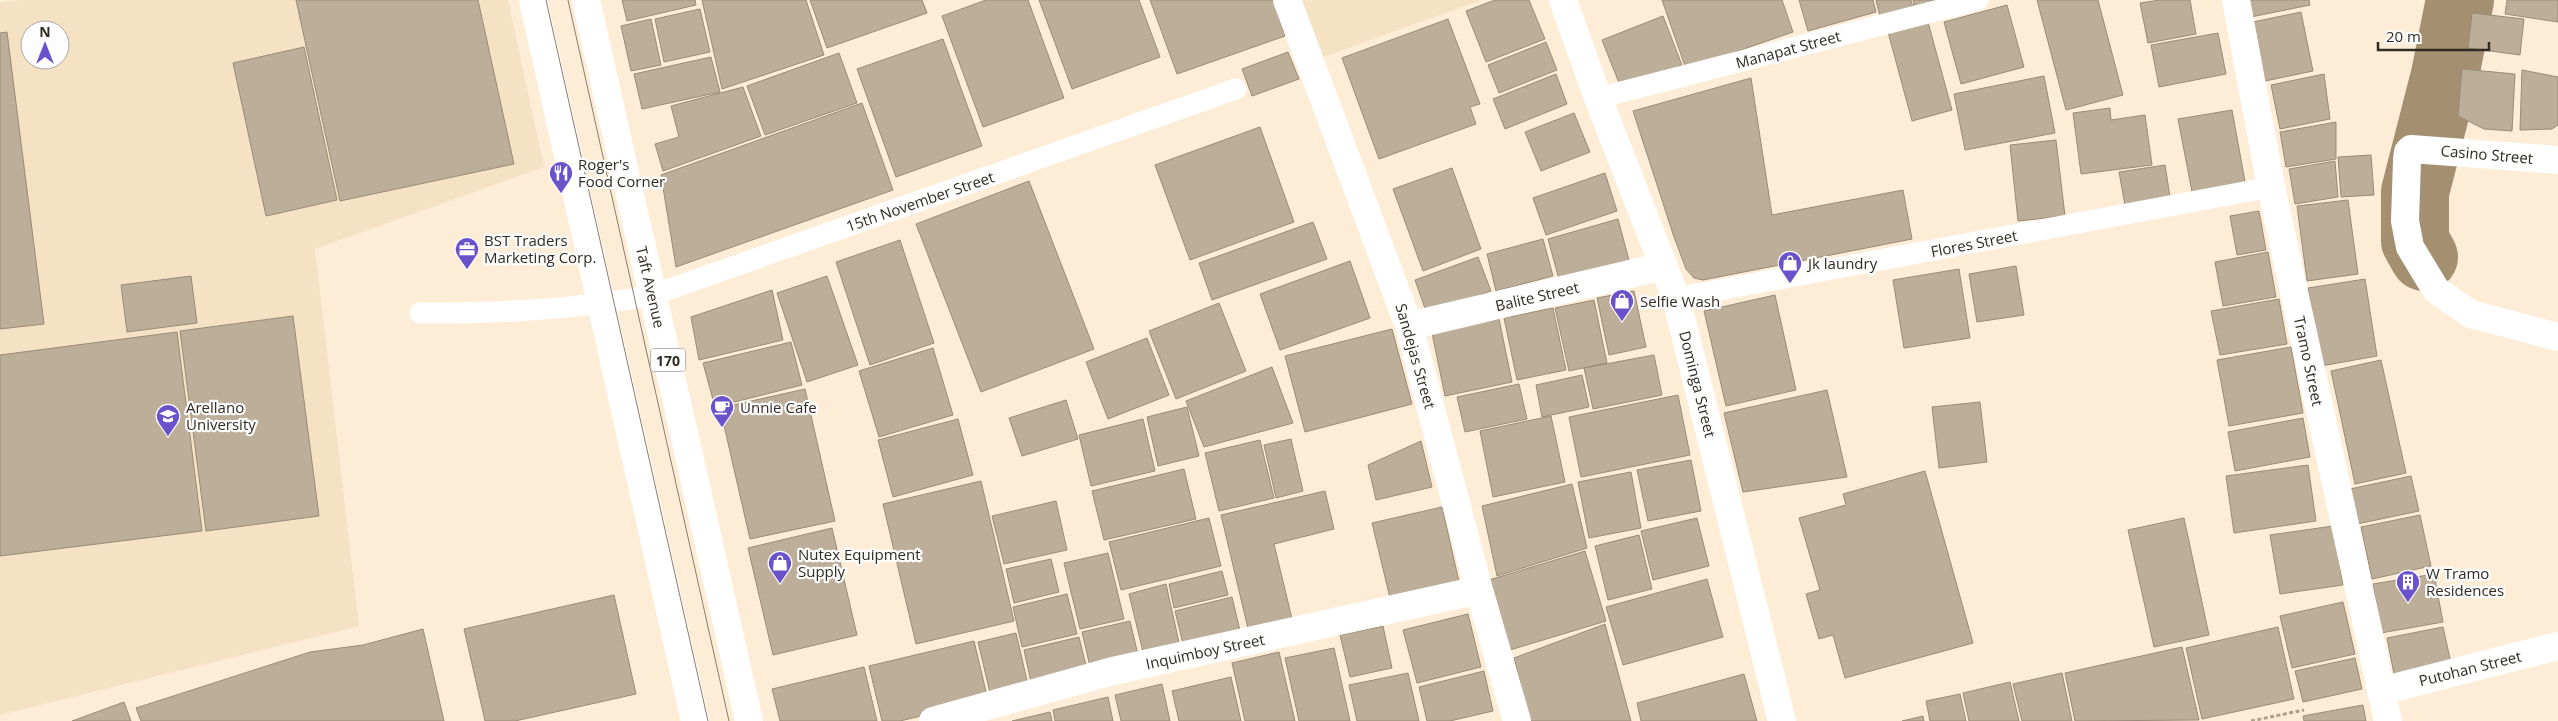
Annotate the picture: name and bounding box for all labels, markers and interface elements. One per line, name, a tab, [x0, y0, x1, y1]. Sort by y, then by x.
north arrow	[20, 20, 70, 70]
scale bar	[2378, 20, 2489, 52]
text: N	[39, 22, 51, 41]
street label: Manapat Street	[1733, 25, 1843, 73]
text: 20 m	[2386, 26, 2421, 46]
street label: Casino Street	[2440, 140, 2534, 168]
place label: Roger's Food Corner	[578, 154, 665, 191]
restaurant icon: Roger's Food Corner	[548, 160, 574, 194]
street label: 15th November Street	[843, 166, 997, 236]
street label: Flores Street	[1929, 225, 2019, 261]
place label: BST Traders Marketing Corp.	[484, 230, 596, 267]
office icon: BST Traders Marketing Corp.	[454, 236, 480, 270]
street label: Taft Avenue	[632, 244, 670, 330]
shop icon: Jk laundry	[1777, 250, 1803, 284]
place label: Jk laundry	[1806, 253, 1878, 273]
street label: Balite Street	[1493, 277, 1581, 315]
shop icon: Selfie Wash	[1609, 288, 1635, 322]
place label: Selfie Wash	[1640, 291, 1720, 311]
street label: Sandejas Street	[1391, 301, 1441, 411]
street label: Tramo Street	[2290, 314, 2328, 408]
street label: Dominga Street	[1675, 329, 1721, 439]
road number: 170	[650, 348, 686, 372]
cafe icon: Unnie Cafe	[709, 394, 735, 428]
place label: Arellano University	[186, 397, 256, 434]
place label: Unnie Cafe	[740, 397, 817, 417]
school or university icon: Arellano University	[155, 403, 181, 437]
place label: Nutex Equipment Supply	[798, 544, 921, 581]
shop icon: Nutex Equipment Supply	[767, 550, 793, 584]
place label: W Tramo Residences	[2426, 563, 2504, 600]
building icon: W Tramo Residences	[2395, 569, 2421, 603]
street label: Inquimboy Street	[1144, 629, 1266, 673]
street label: Putohan Street	[2417, 646, 2523, 690]

